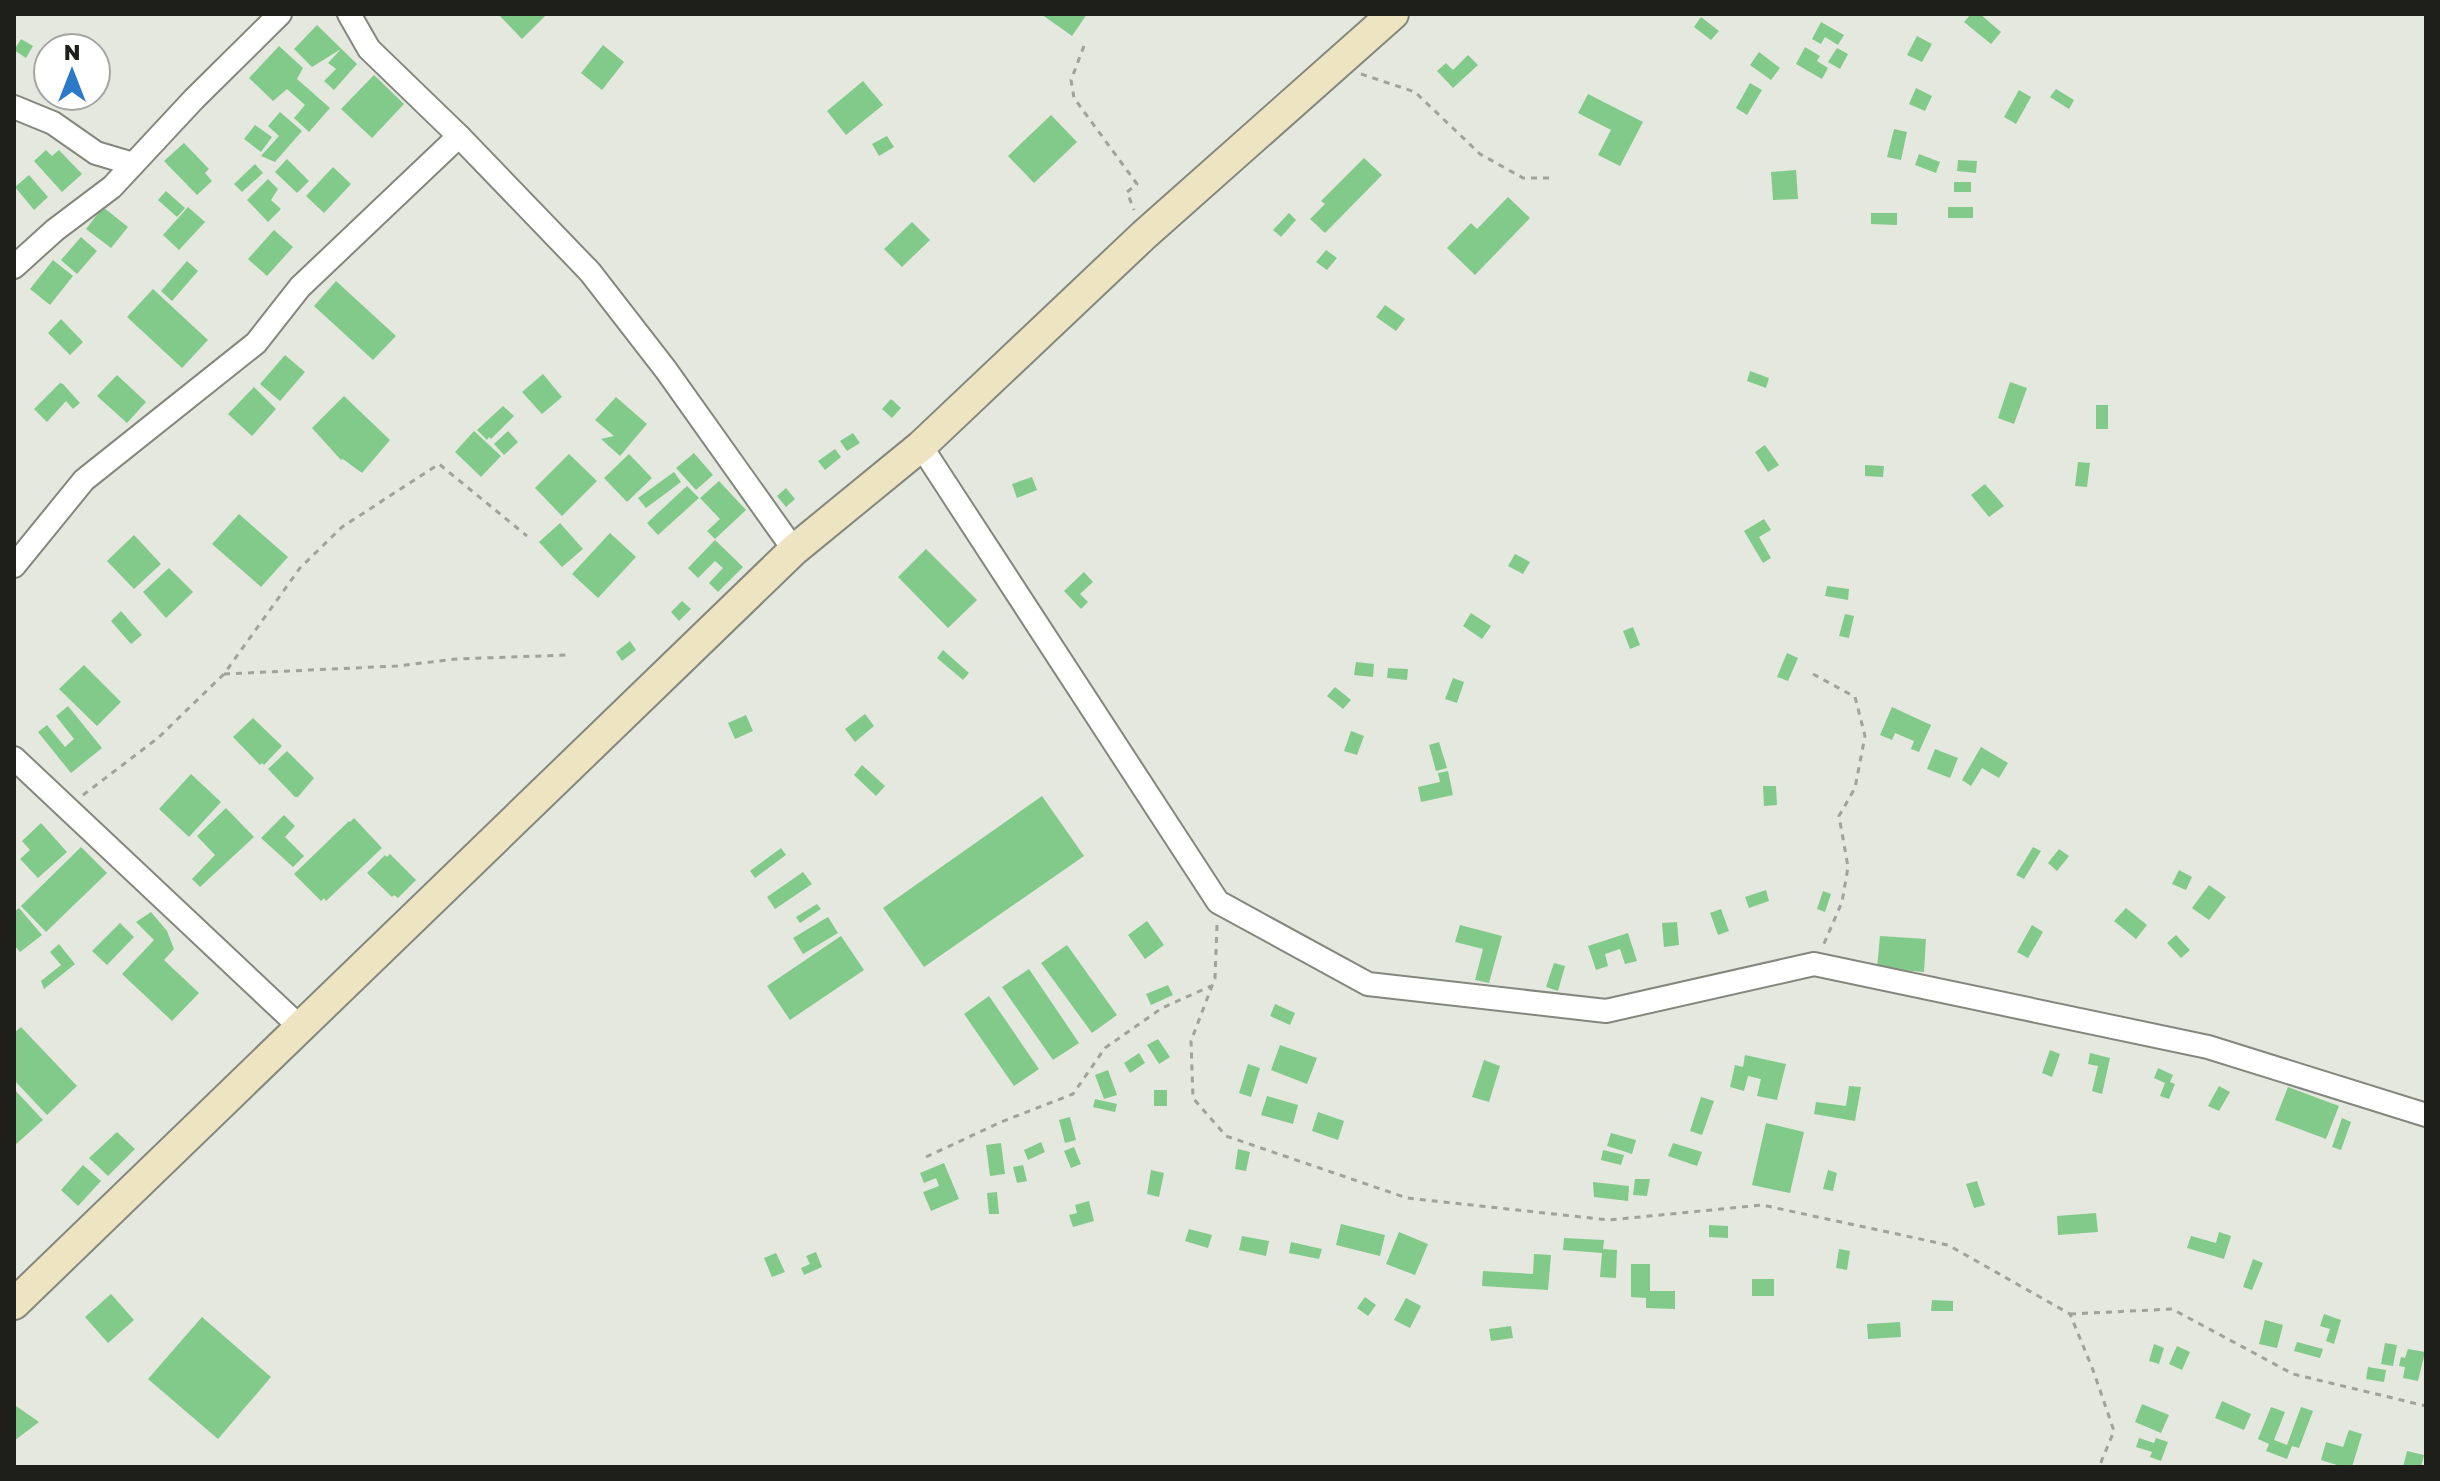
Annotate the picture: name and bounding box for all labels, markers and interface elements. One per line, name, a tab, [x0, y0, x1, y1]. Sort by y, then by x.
north arrow	[32, 32, 112, 112]
text: N	[64, 38, 80, 65]

